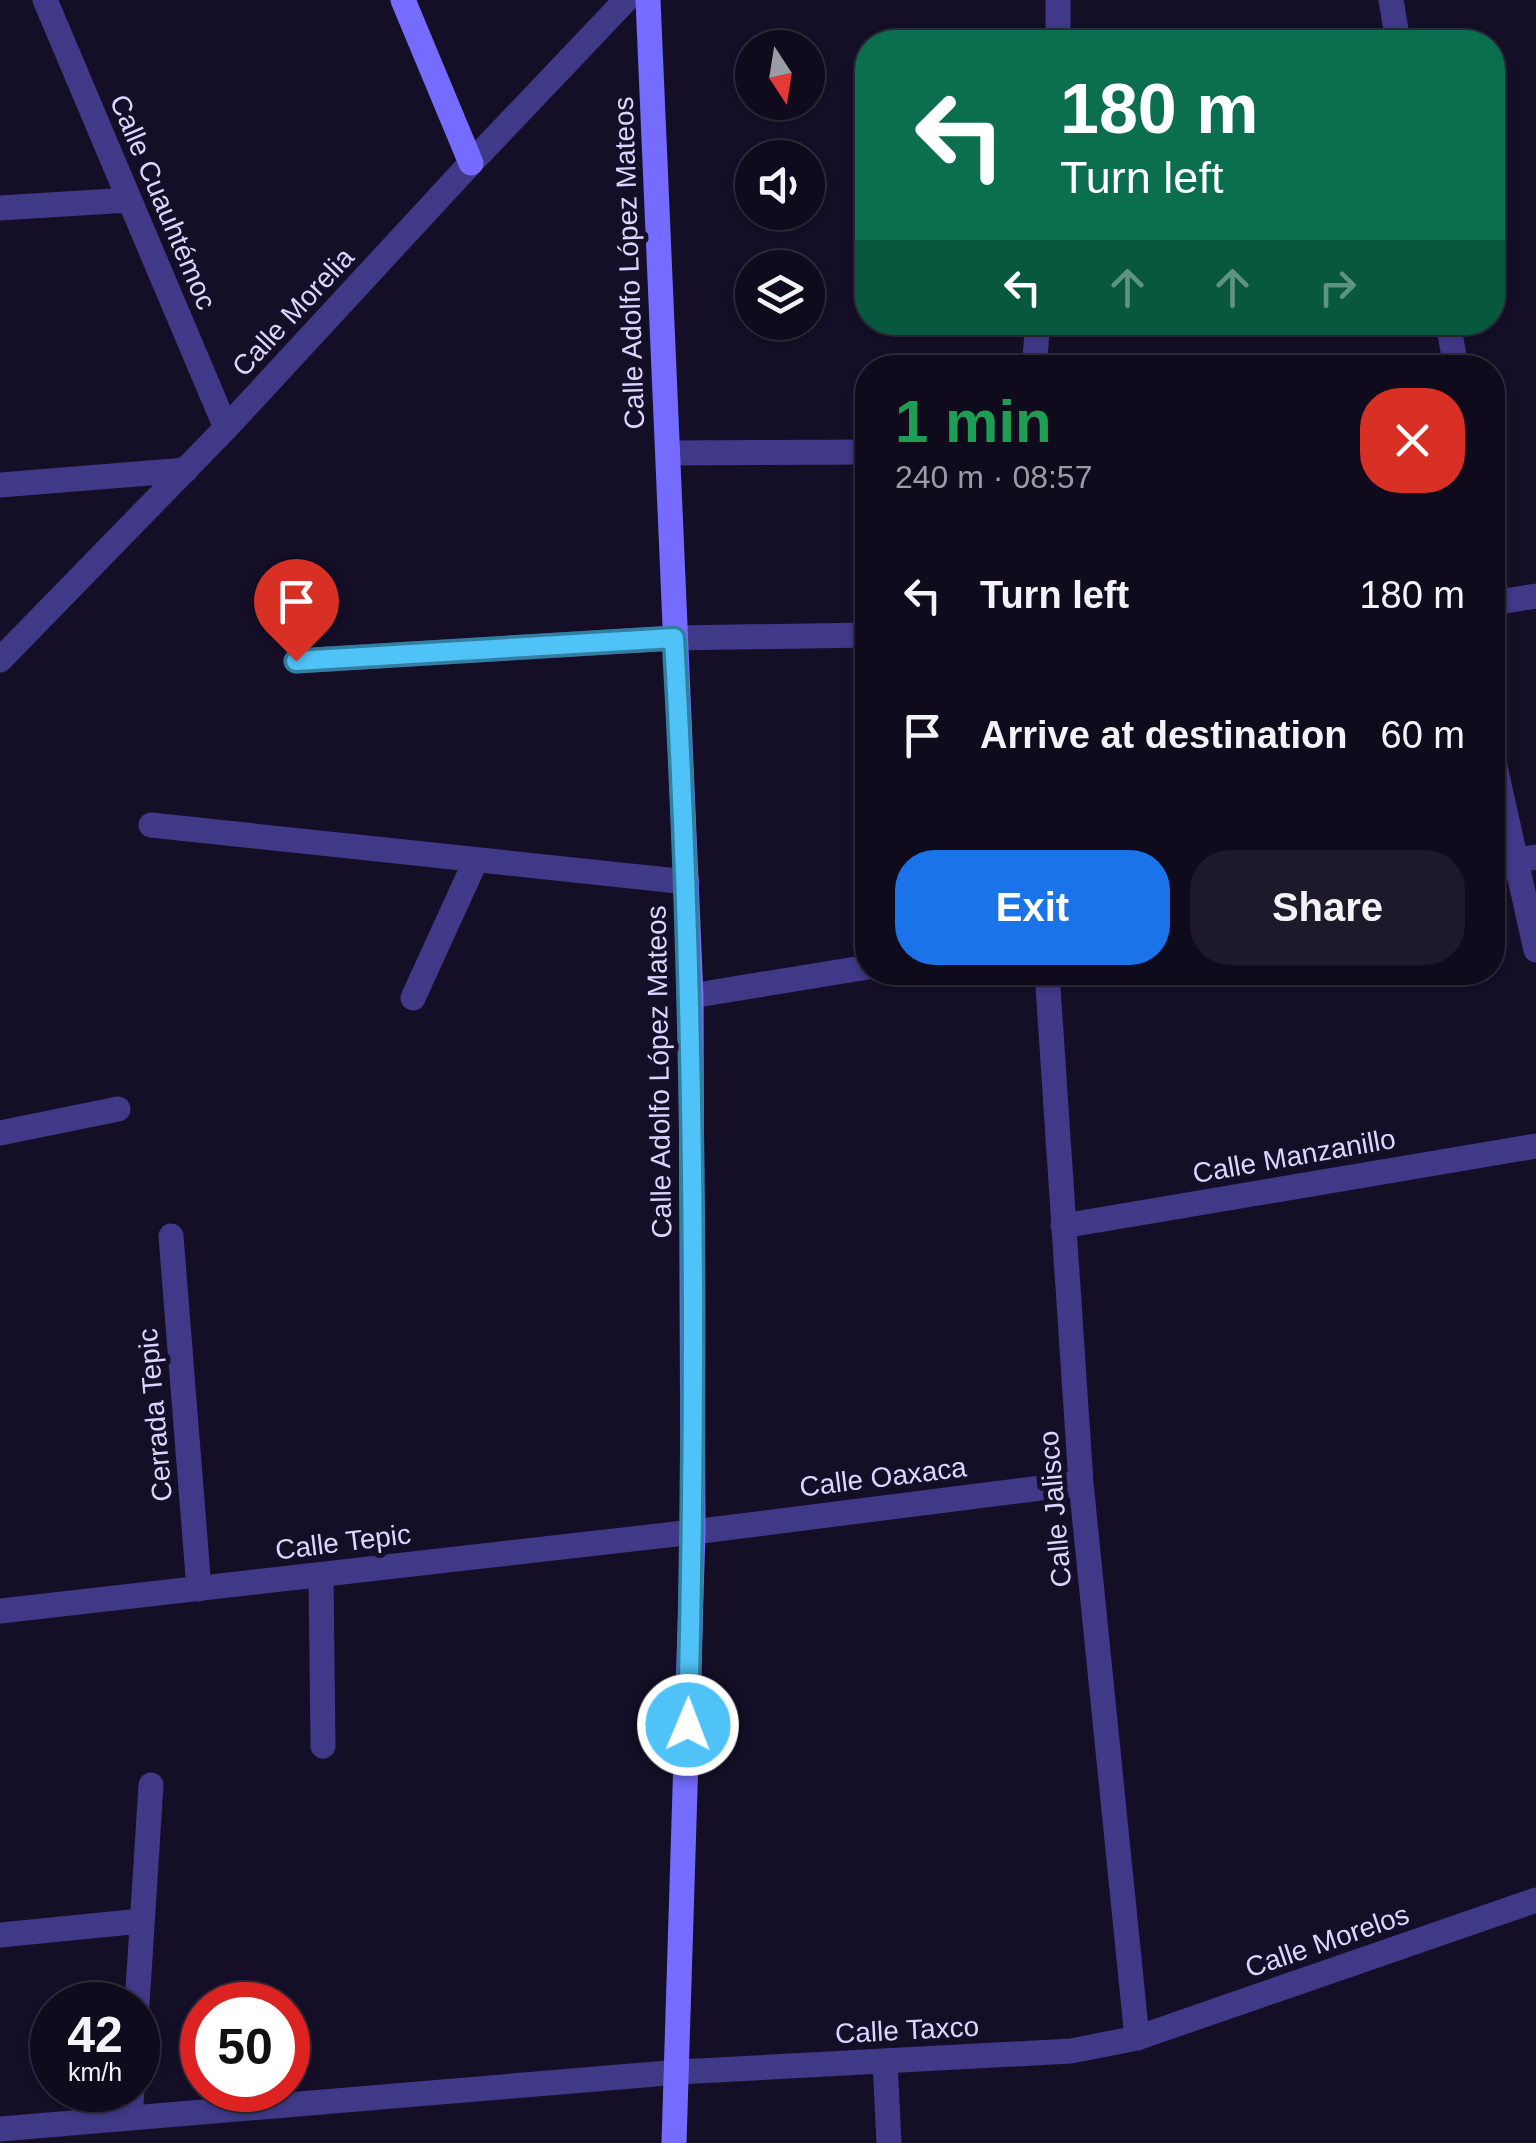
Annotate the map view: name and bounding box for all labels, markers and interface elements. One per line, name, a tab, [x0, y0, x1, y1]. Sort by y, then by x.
north arrow	[735, 30, 825, 120]
map controls	[735, 30, 825, 340]
icon: left	[895, 70, 1025, 200]
text: 180 m	[1060, 70, 1258, 148]
street label: Calle Cuauhtémoc	[104, 90, 222, 314]
street label: Calle Adolfo López Mateos	[608, 96, 650, 430]
button: sound	[735, 140, 825, 230]
text: Turn left	[1060, 152, 1223, 203]
street label: Calle Morelia	[226, 241, 360, 382]
button: layers	[735, 250, 825, 340]
icon: left	[995, 260, 1050, 315]
icon: ahead	[1100, 260, 1155, 315]
icon: ahead	[1205, 260, 1260, 315]
icon: right	[1310, 260, 1365, 315]
text: 1 min	[895, 388, 1052, 455]
button: close	[1360, 388, 1465, 493]
text: 240 m · 08:57	[895, 459, 1092, 495]
pin	[254, 559, 339, 662]
icon: left	[895, 568, 950, 623]
icon: arrive	[269, 574, 324, 629]
text: Turn left	[980, 574, 1129, 616]
text: 180 m	[1359, 574, 1465, 616]
icon: arrive	[895, 708, 950, 763]
text: Arrive at destination	[980, 714, 1347, 756]
text: 60 m	[1381, 714, 1465, 756]
button: Exit	[895, 850, 1170, 965]
button: Share	[1190, 850, 1465, 965]
street label: Calle Adolfo López Mateos	[641, 905, 677, 1239]
street label: Calle Manzanillo	[1190, 1123, 1398, 1189]
street label: Cerrada Tepic	[132, 1327, 178, 1503]
street label: Calle Jalisco	[1033, 1429, 1077, 1589]
street label: Calle Oaxaca	[798, 1451, 969, 1503]
street label: Calle Tepic	[273, 1518, 413, 1566]
position arrow	[636, 1673, 740, 1777]
street label: Calle Morelos	[1241, 1898, 1413, 1984]
speed limit sign: 50	[180, 1982, 310, 2112]
text: 42	[67, 2007, 123, 2063]
street label: Calle Taxco	[834, 2011, 980, 2049]
text: km/h	[68, 2058, 122, 2086]

